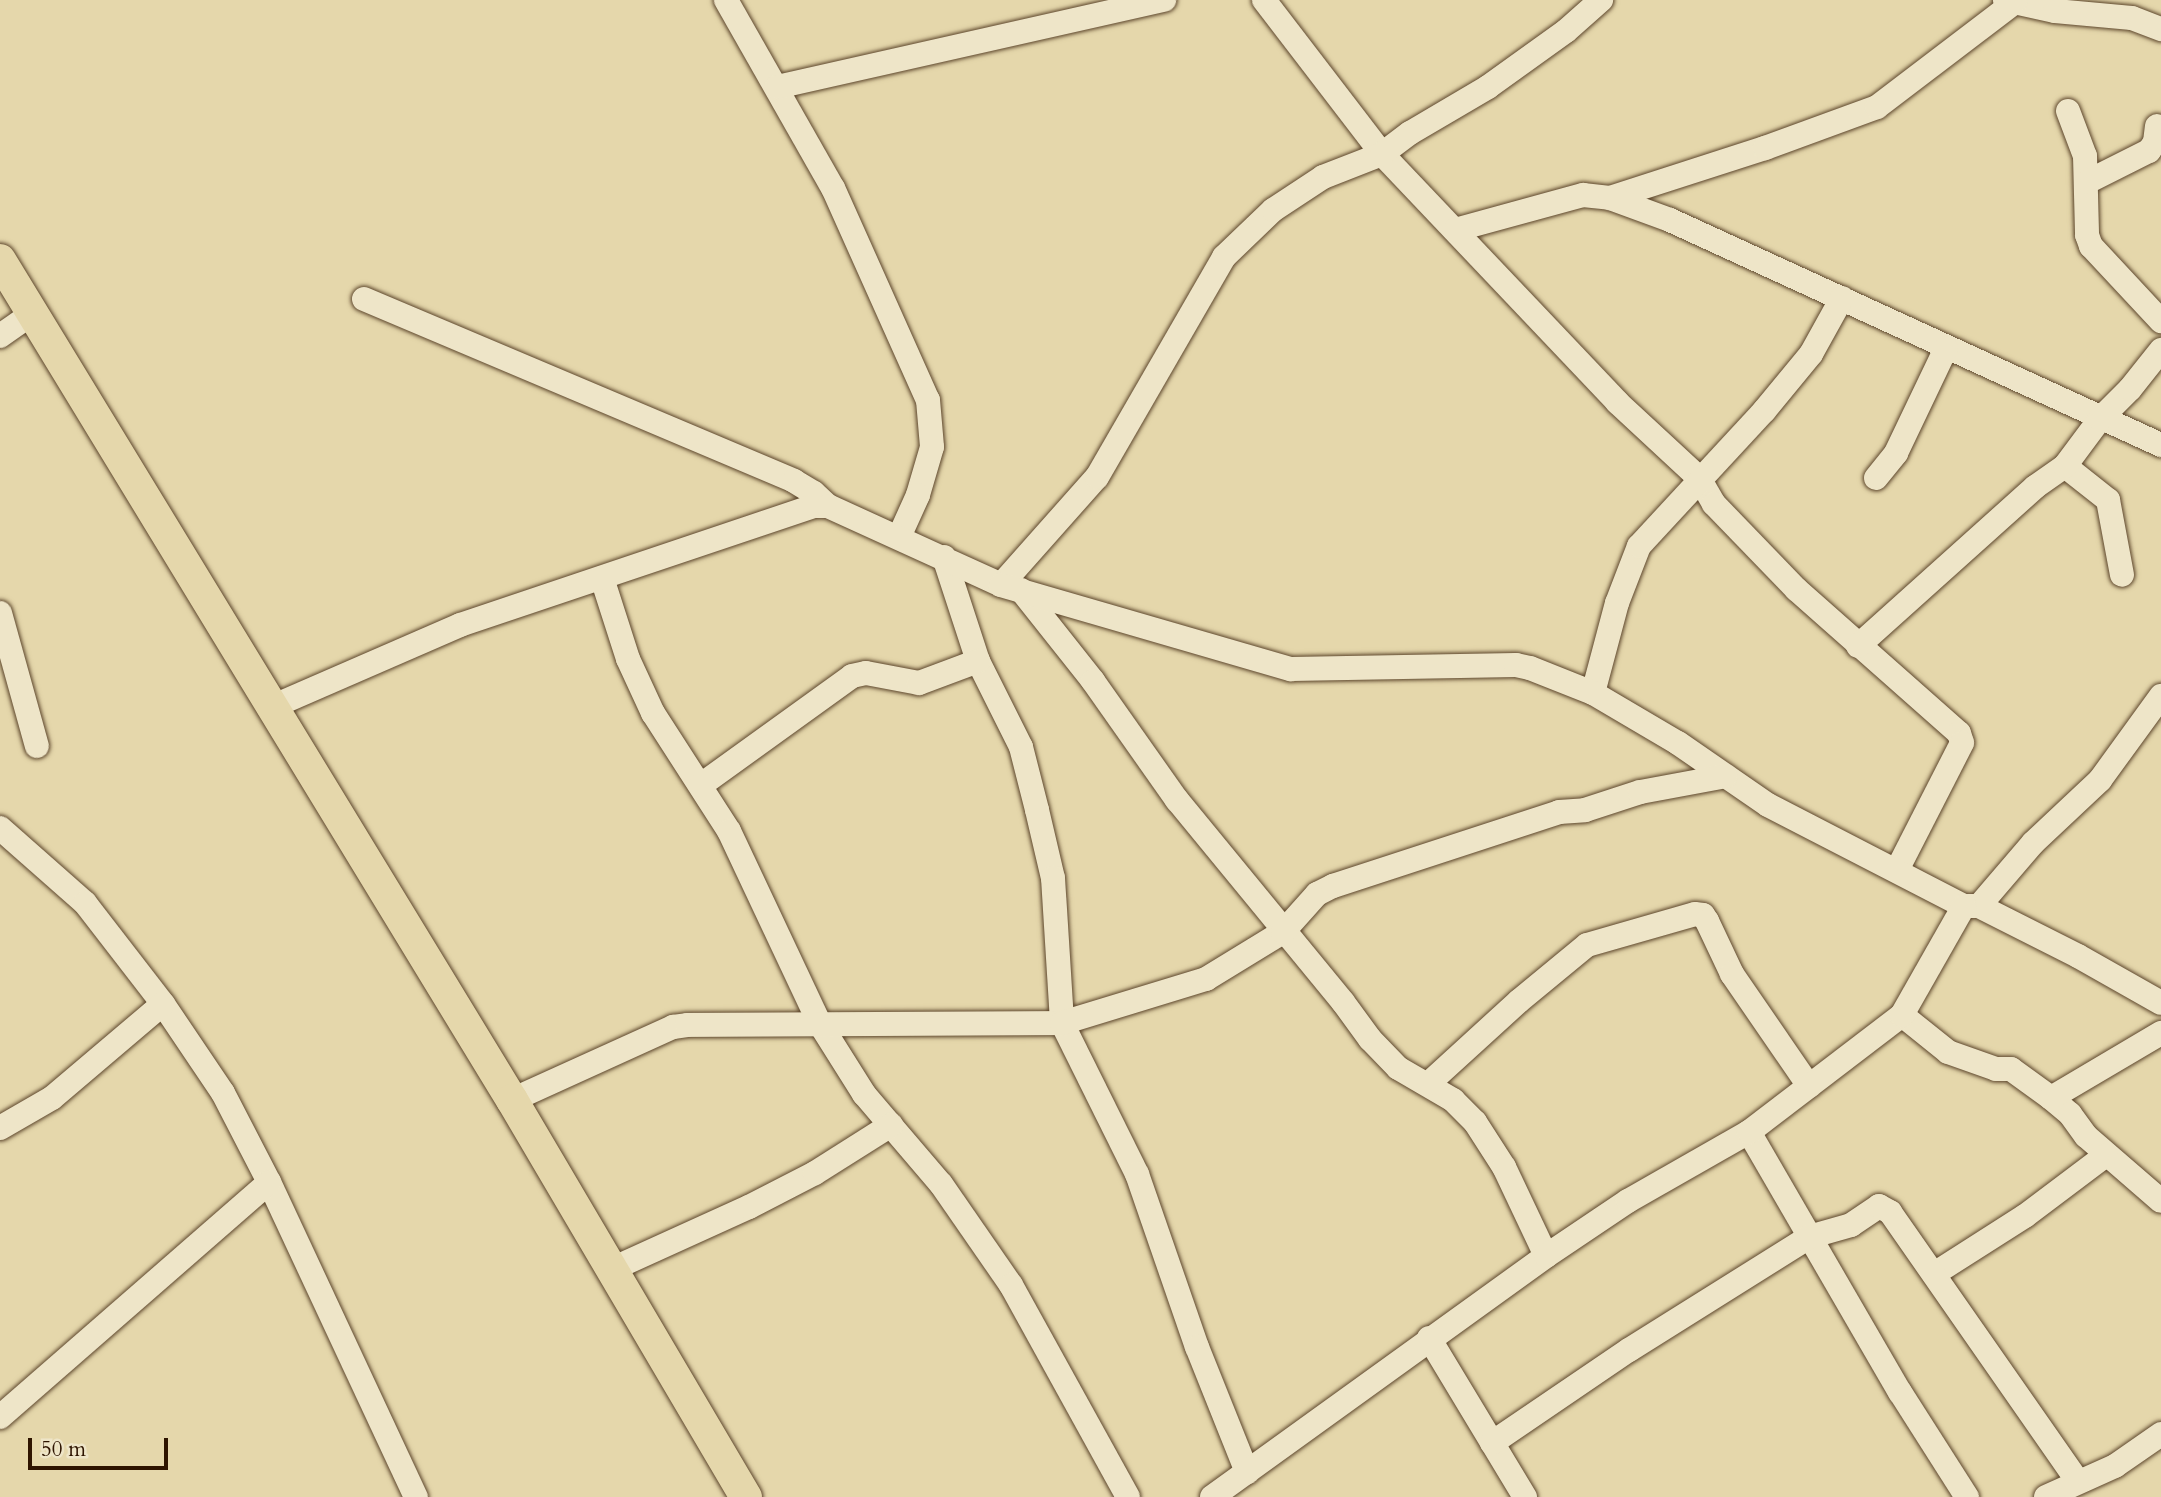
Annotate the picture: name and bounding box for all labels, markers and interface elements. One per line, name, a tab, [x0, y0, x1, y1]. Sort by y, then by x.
scale bar	[32, 1424, 172, 1468]
text: 50 m	[41, 1435, 86, 1464]

